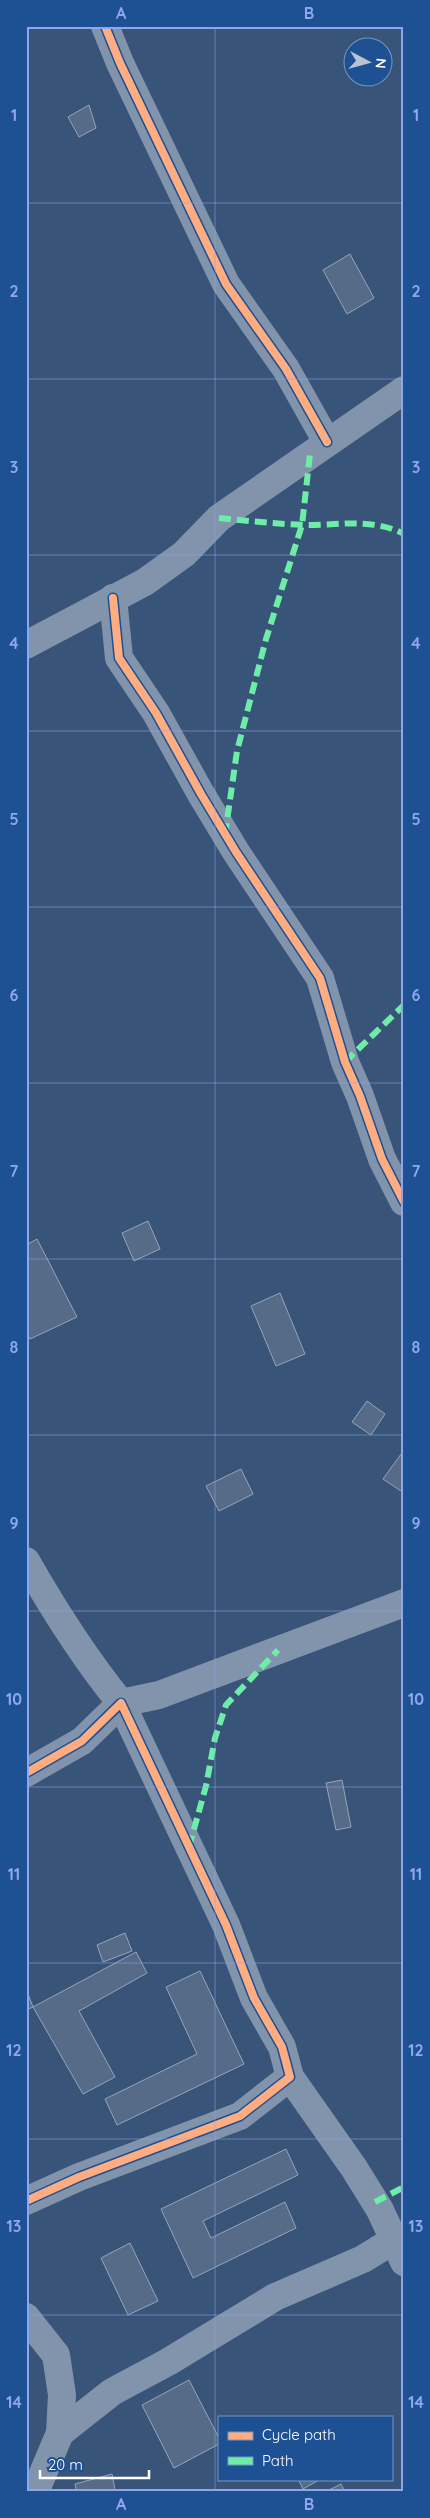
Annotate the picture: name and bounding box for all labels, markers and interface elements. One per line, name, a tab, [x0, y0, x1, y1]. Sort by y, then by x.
text: A	[116, 3, 127, 23]
text: B	[304, 3, 314, 23]
north arrow	[342, 38, 392, 88]
text: N	[371, 57, 390, 69]
text: 1	[11, 105, 17, 125]
text: 1	[413, 105, 419, 125]
text: 2	[9, 281, 19, 301]
text: 2	[411, 281, 421, 301]
text: 3	[10, 457, 18, 477]
text: 3	[412, 457, 420, 477]
text: 4	[9, 633, 19, 653]
text: 4	[411, 633, 421, 653]
text: 5	[9, 809, 19, 829]
text: 5	[411, 809, 421, 829]
text: 6	[10, 985, 19, 1005]
text: 6	[412, 985, 421, 1005]
text: 7	[10, 1161, 19, 1181]
text: 7	[412, 1161, 421, 1181]
text: 8	[10, 1337, 19, 1357]
text: 8	[412, 1337, 421, 1357]
text: 9	[9, 1513, 19, 1533]
text: 9	[411, 1513, 421, 1533]
text: 10	[6, 1689, 22, 1709]
text: 10	[408, 1689, 424, 1709]
text: 11	[8, 1864, 20, 1884]
text: 11	[410, 1864, 422, 1884]
text: 12	[6, 2040, 22, 2060]
text: 12	[408, 2040, 424, 2060]
text: 13	[7, 2216, 21, 2236]
text: 13	[409, 2216, 423, 2236]
text: 14	[6, 2392, 22, 2412]
text: 14	[408, 2392, 424, 2412]
legend	[218, 2416, 392, 2480]
text: Cycle path	[262, 2425, 336, 2444]
scale bar	[40, 2448, 149, 2480]
text: Path	[262, 2451, 294, 2470]
text: 20 m	[48, 2455, 83, 2474]
text: A	[116, 2494, 127, 2514]
text: B	[304, 2494, 314, 2514]

